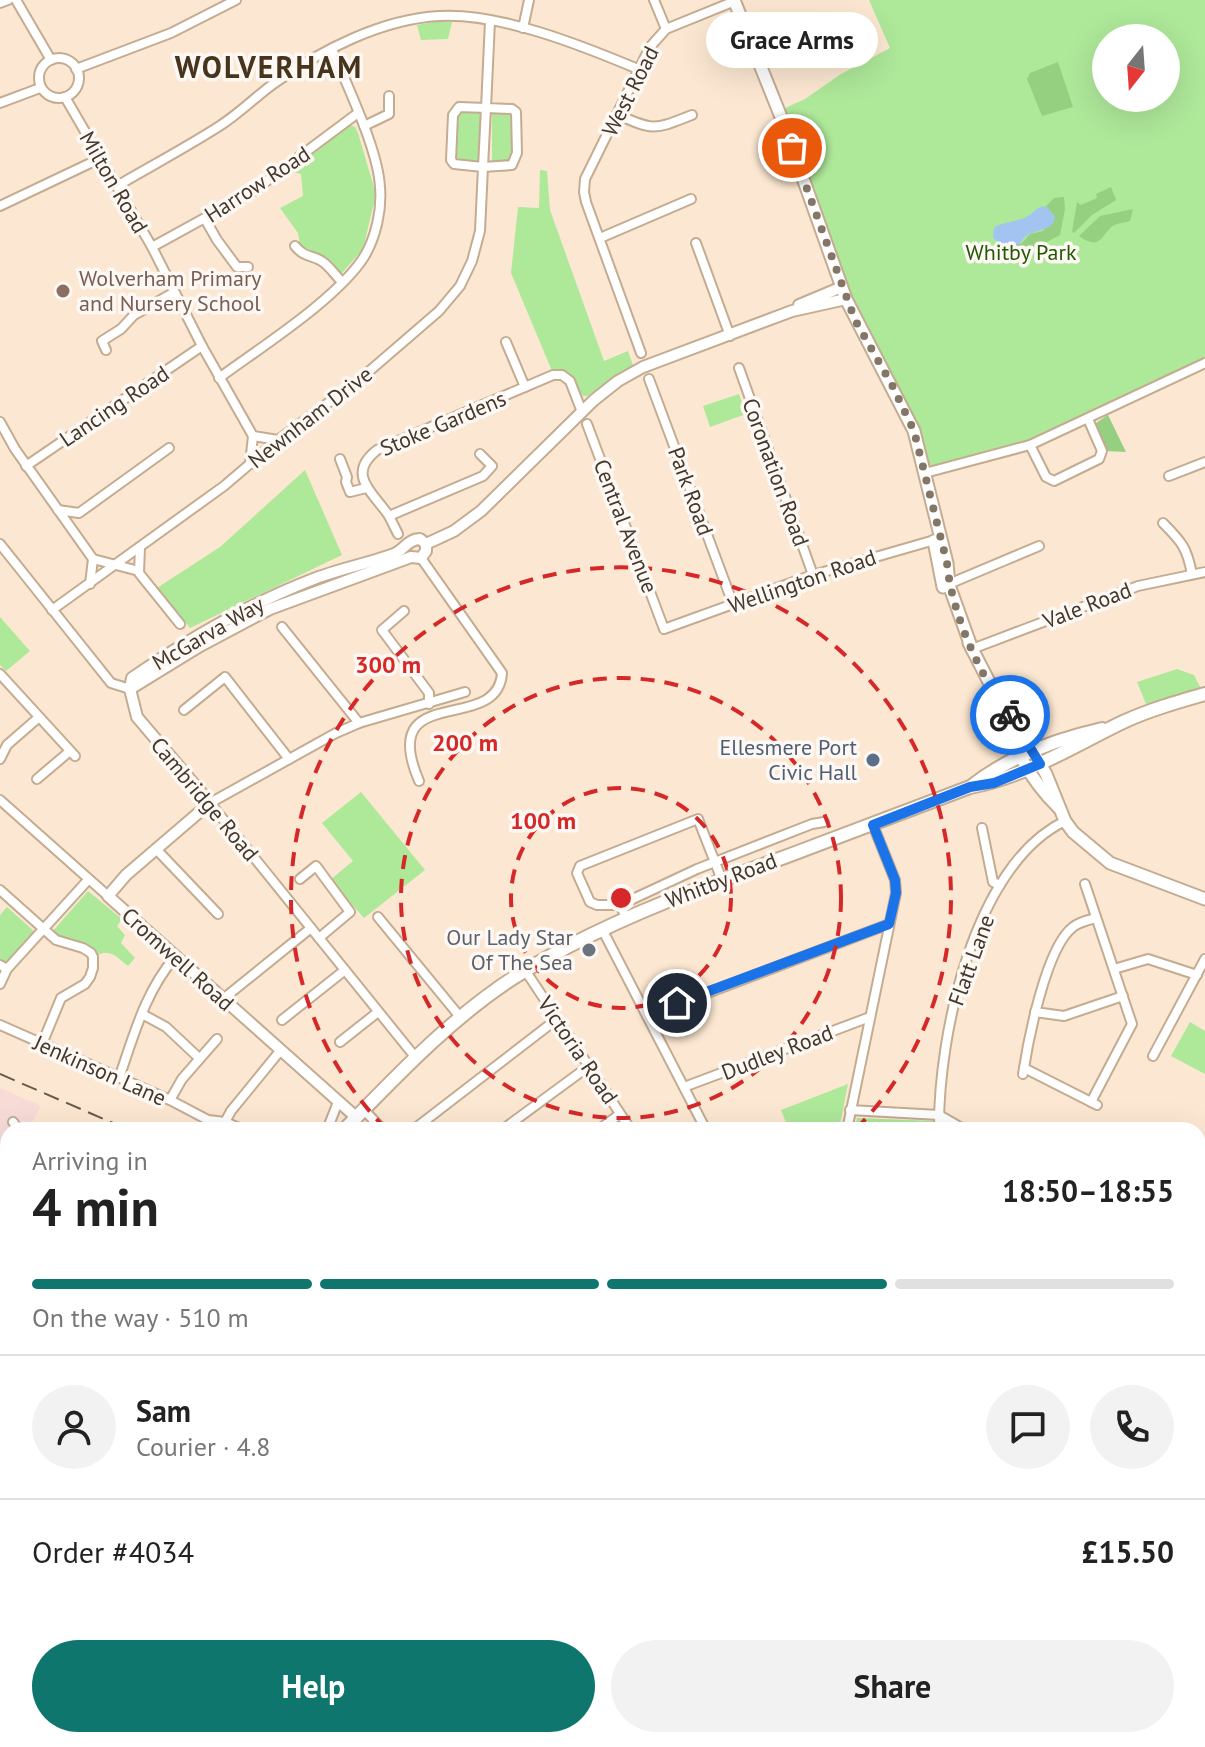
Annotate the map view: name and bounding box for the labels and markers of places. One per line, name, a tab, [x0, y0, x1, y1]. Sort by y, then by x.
callout: Grace Arms	[706, 12, 878, 68]
pin	[758, 114, 826, 182]
place label: Wolverham Primary and Nursery School	[79, 264, 262, 317]
marker: Wolverham Primary and Nursery School	[54, 282, 72, 300]
place label: Ellesmere Port Civic Hall	[719, 733, 858, 786]
marker: Ellesmere Port Civic Hall	[864, 751, 882, 769]
centre of rings	[607, 884, 635, 912]
place label: Our Lady Star Of The Sea	[446, 923, 574, 976]
marker: Our Lady Star Of The Sea	[580, 941, 598, 959]
pin	[643, 969, 711, 1037]

